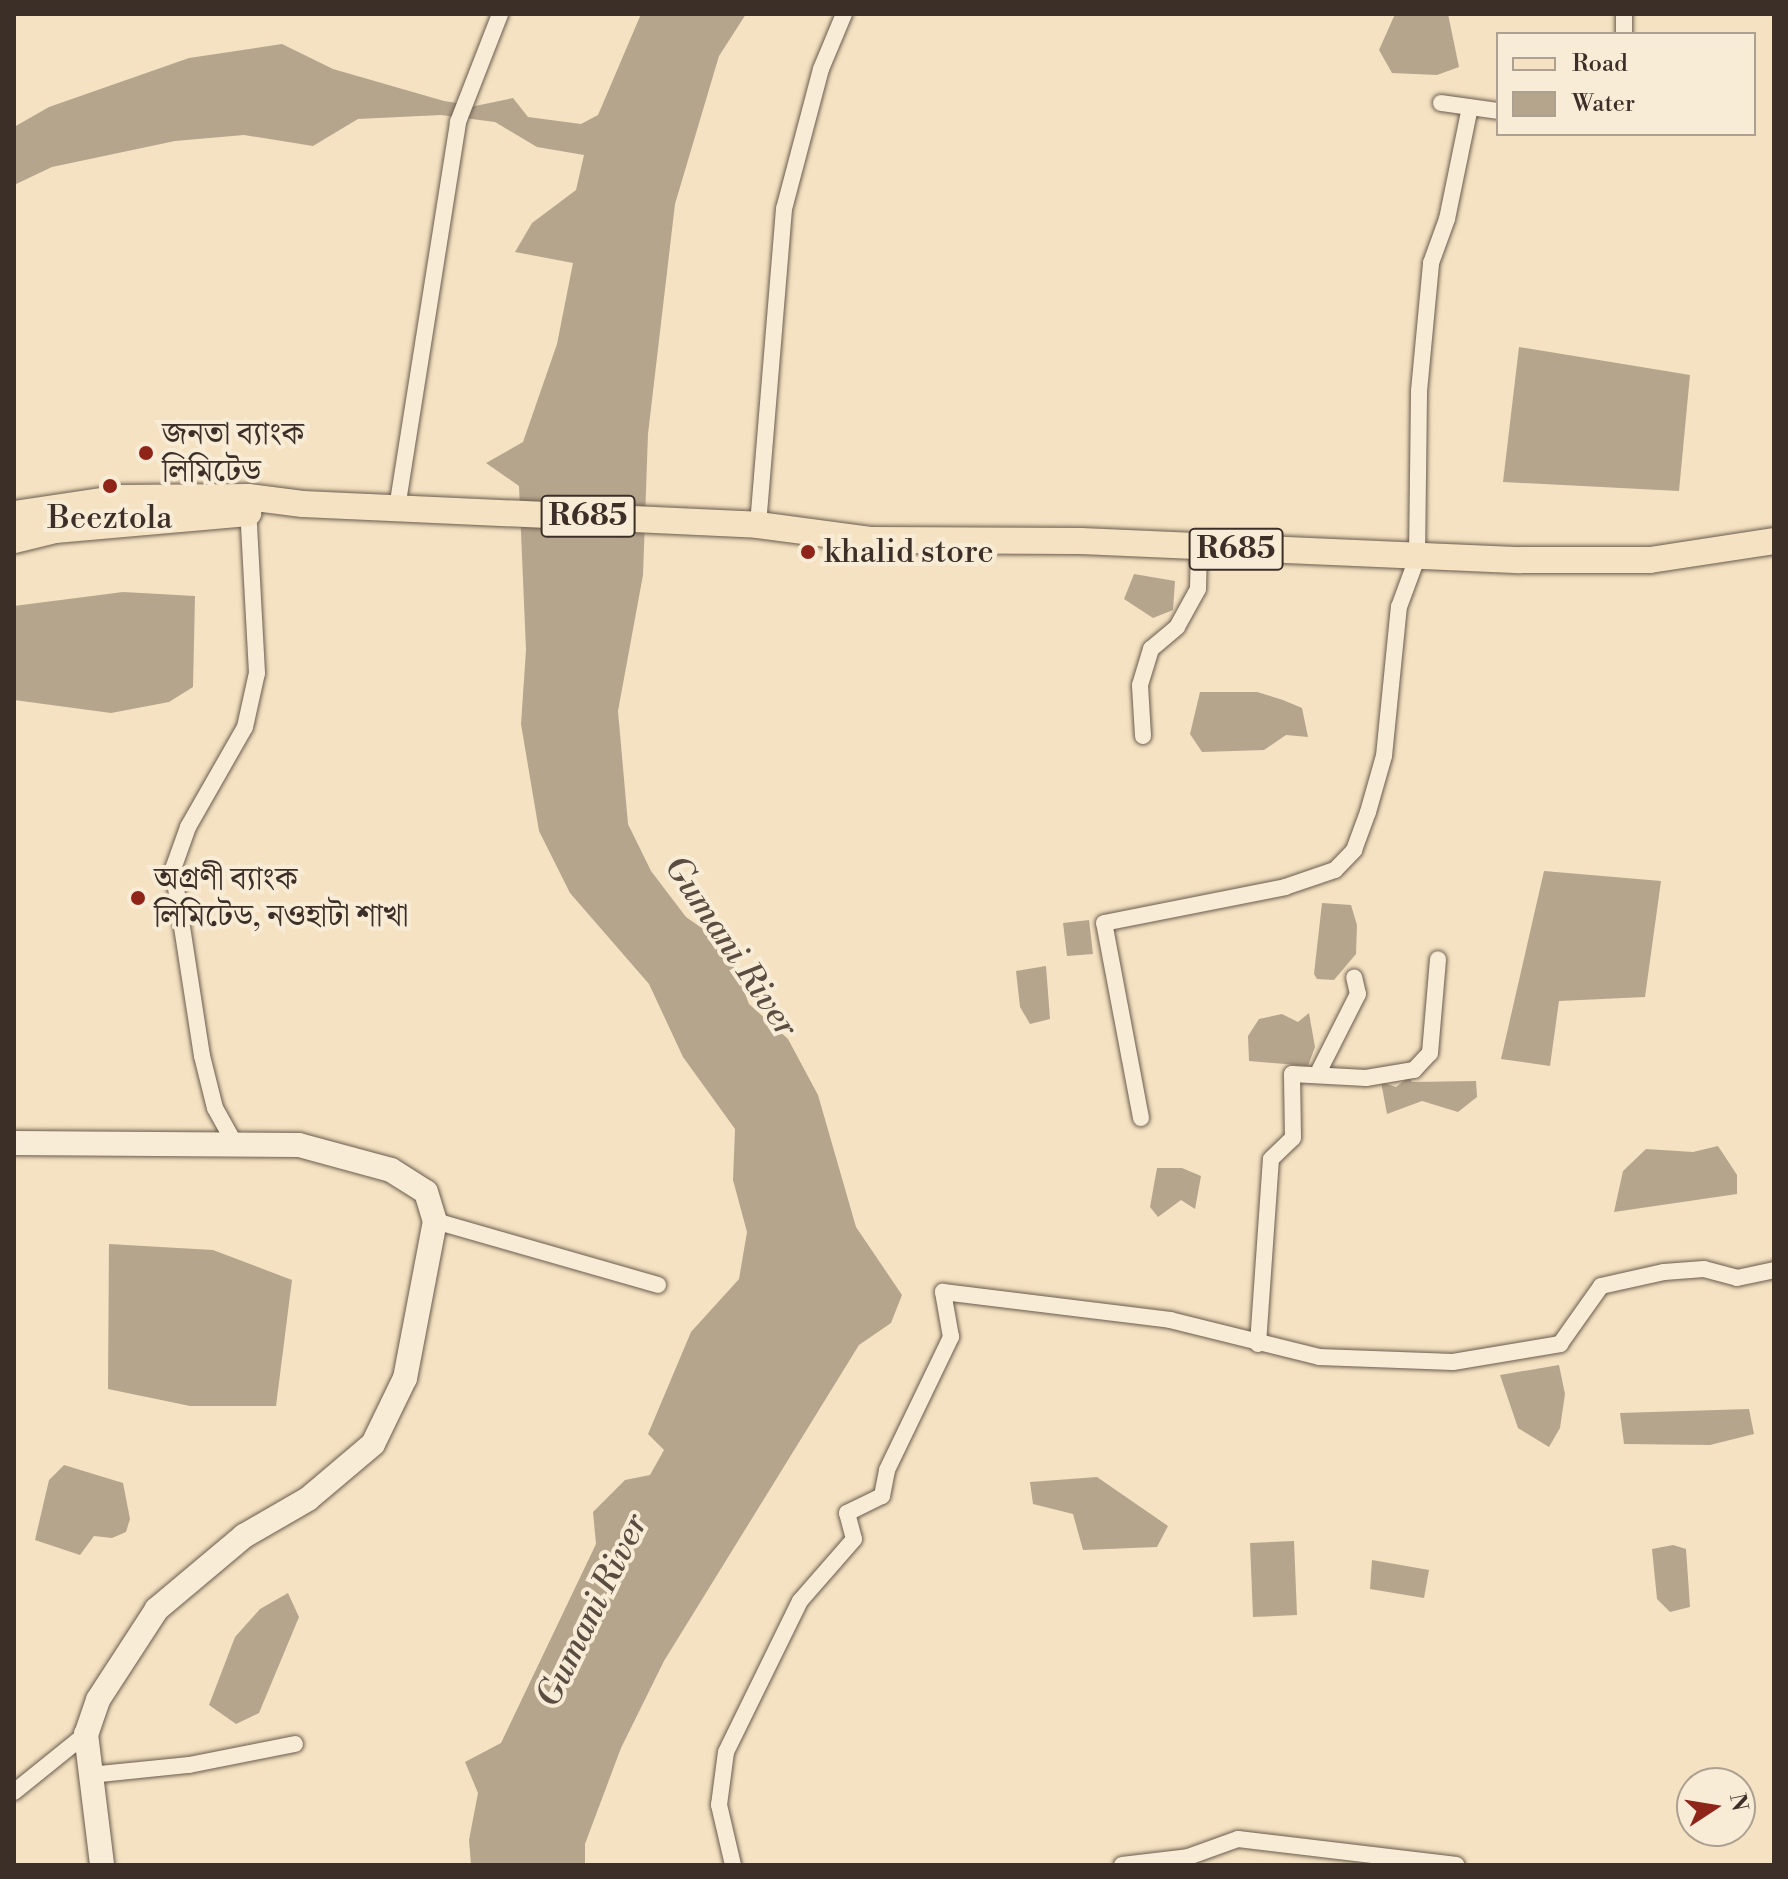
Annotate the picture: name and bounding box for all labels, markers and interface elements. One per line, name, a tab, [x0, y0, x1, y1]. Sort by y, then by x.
legend	[1496, 32, 1756, 136]
text: Road	[1572, 49, 1628, 79]
text: Water	[1572, 89, 1635, 119]
place label: জনতা ব্যাংক লিমিটেড	[162, 416, 304, 491]
marker: জনতা ব্যাংক লিমিটেড	[137, 444, 155, 462]
marker: Beeztola	[101, 477, 119, 495]
road number: R685	[540, 490, 636, 542]
place label: Beeztola	[48, 499, 172, 537]
road number: R685	[1188, 523, 1284, 575]
place label: khalid store	[824, 533, 994, 571]
marker: khalid store	[799, 543, 817, 561]
water label: Gumani River	[654, 849, 806, 1045]
place label: অগ্রণী ব্যাংক লিমিটেড, নওহাটা শাখা	[154, 861, 408, 936]
marker: অগ্রণী ব্যাংক লিমিটেড, নওহাটা শাখা	[129, 889, 147, 907]
water label: Gumani River	[529, 1508, 657, 1714]
north arrow	[1676, 1767, 1756, 1847]
text: N	[1723, 1791, 1753, 1814]

